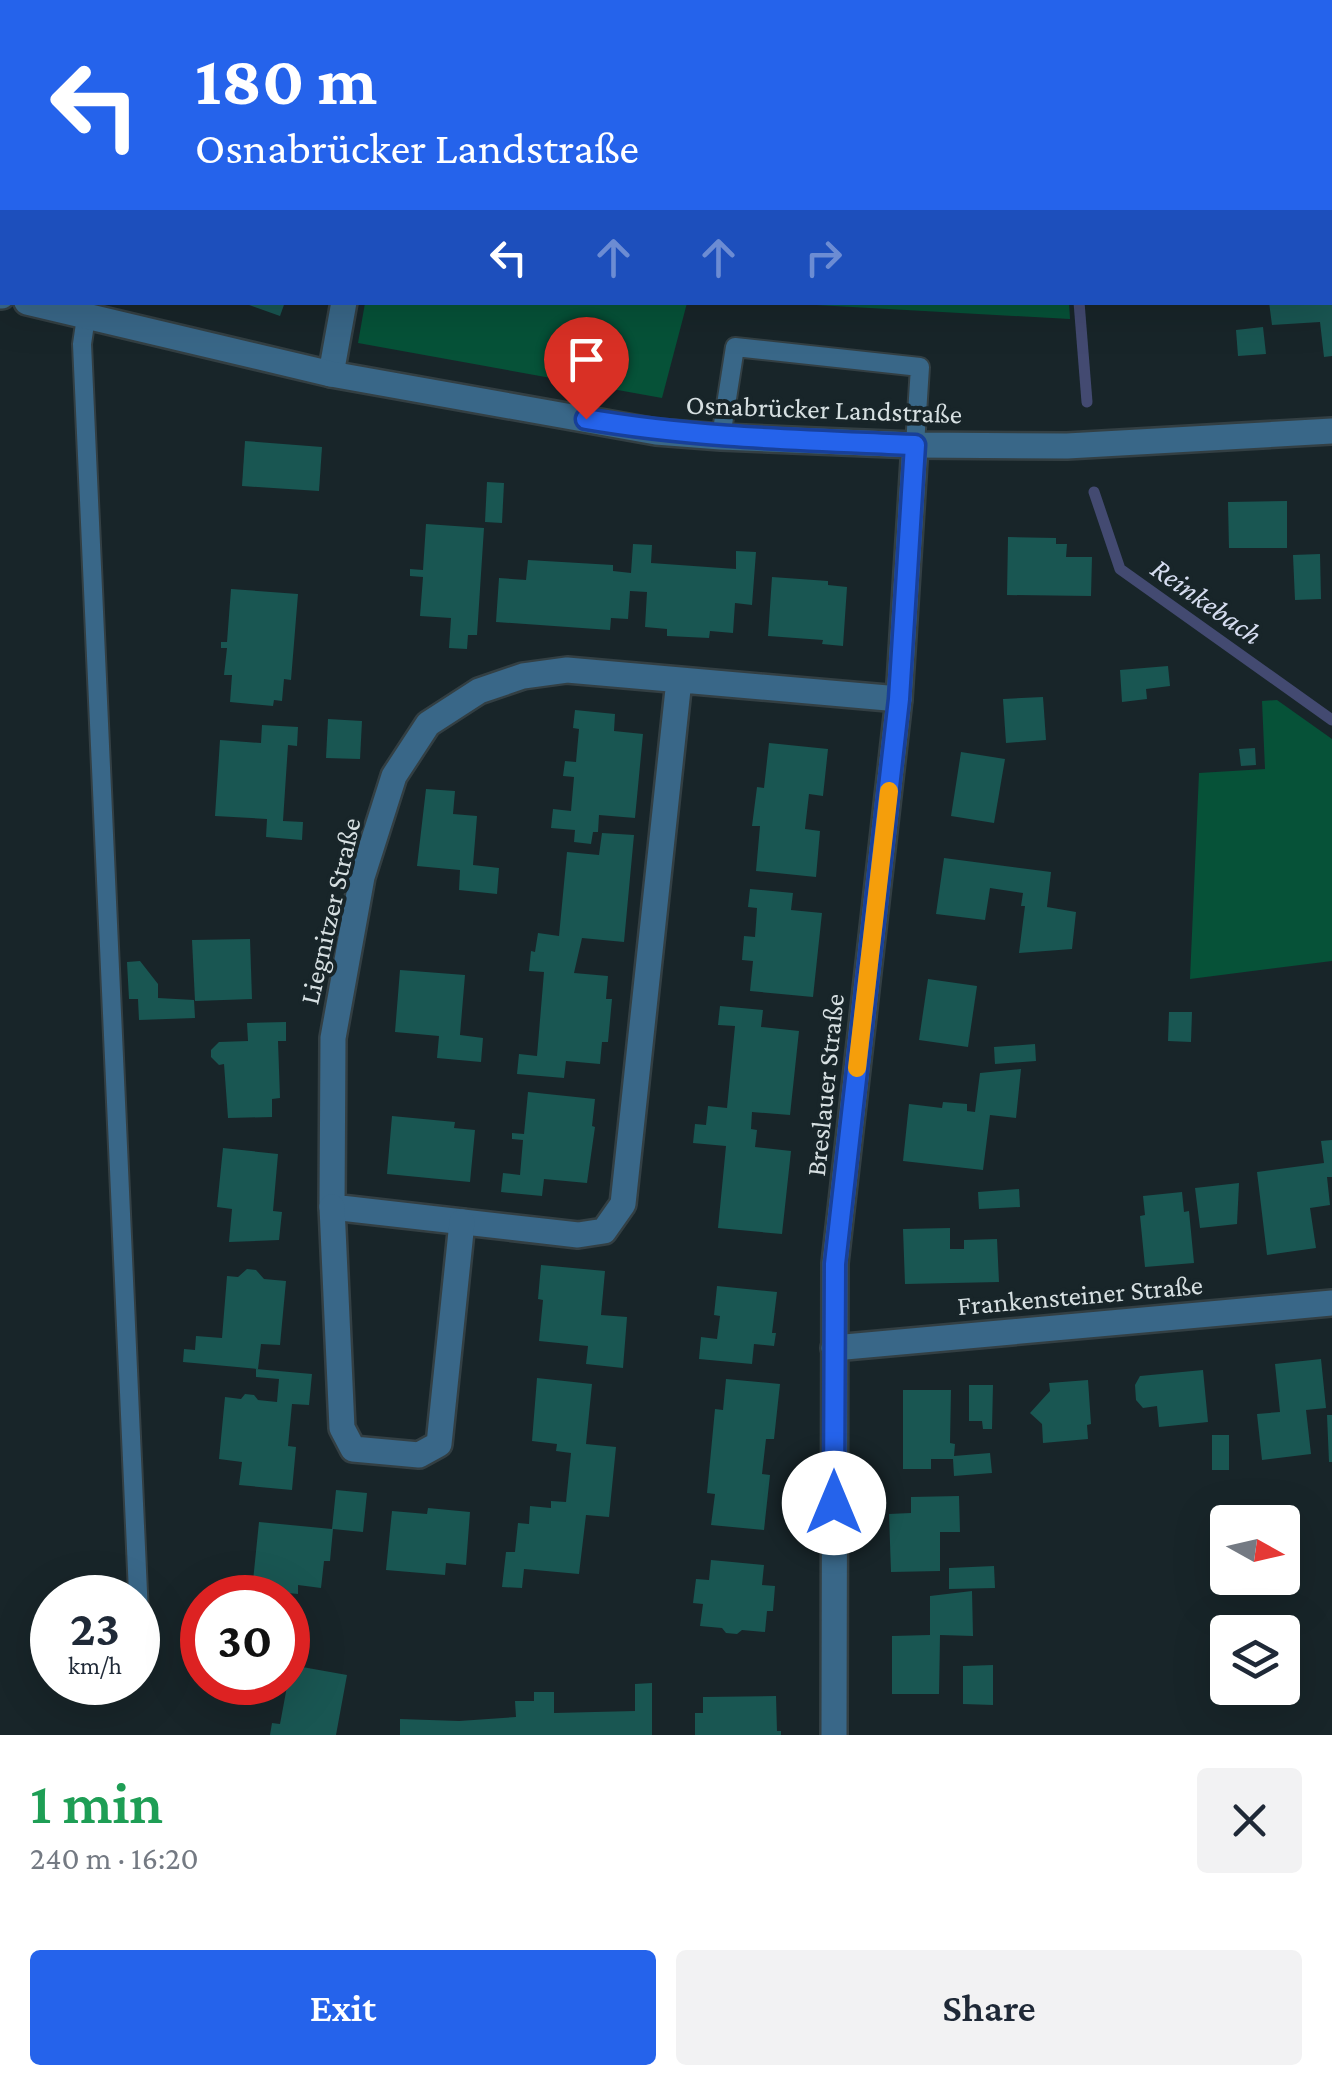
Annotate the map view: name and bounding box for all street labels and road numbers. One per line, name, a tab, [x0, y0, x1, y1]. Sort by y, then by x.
street label: Osnabrücker Landstraße	[685, 389, 963, 429]
street label: Liegnitzer Straße	[293, 815, 367, 1007]
street label: Breslauer Straße	[800, 992, 850, 1178]
street label: Frankensteiner Straße	[956, 1269, 1204, 1321]

